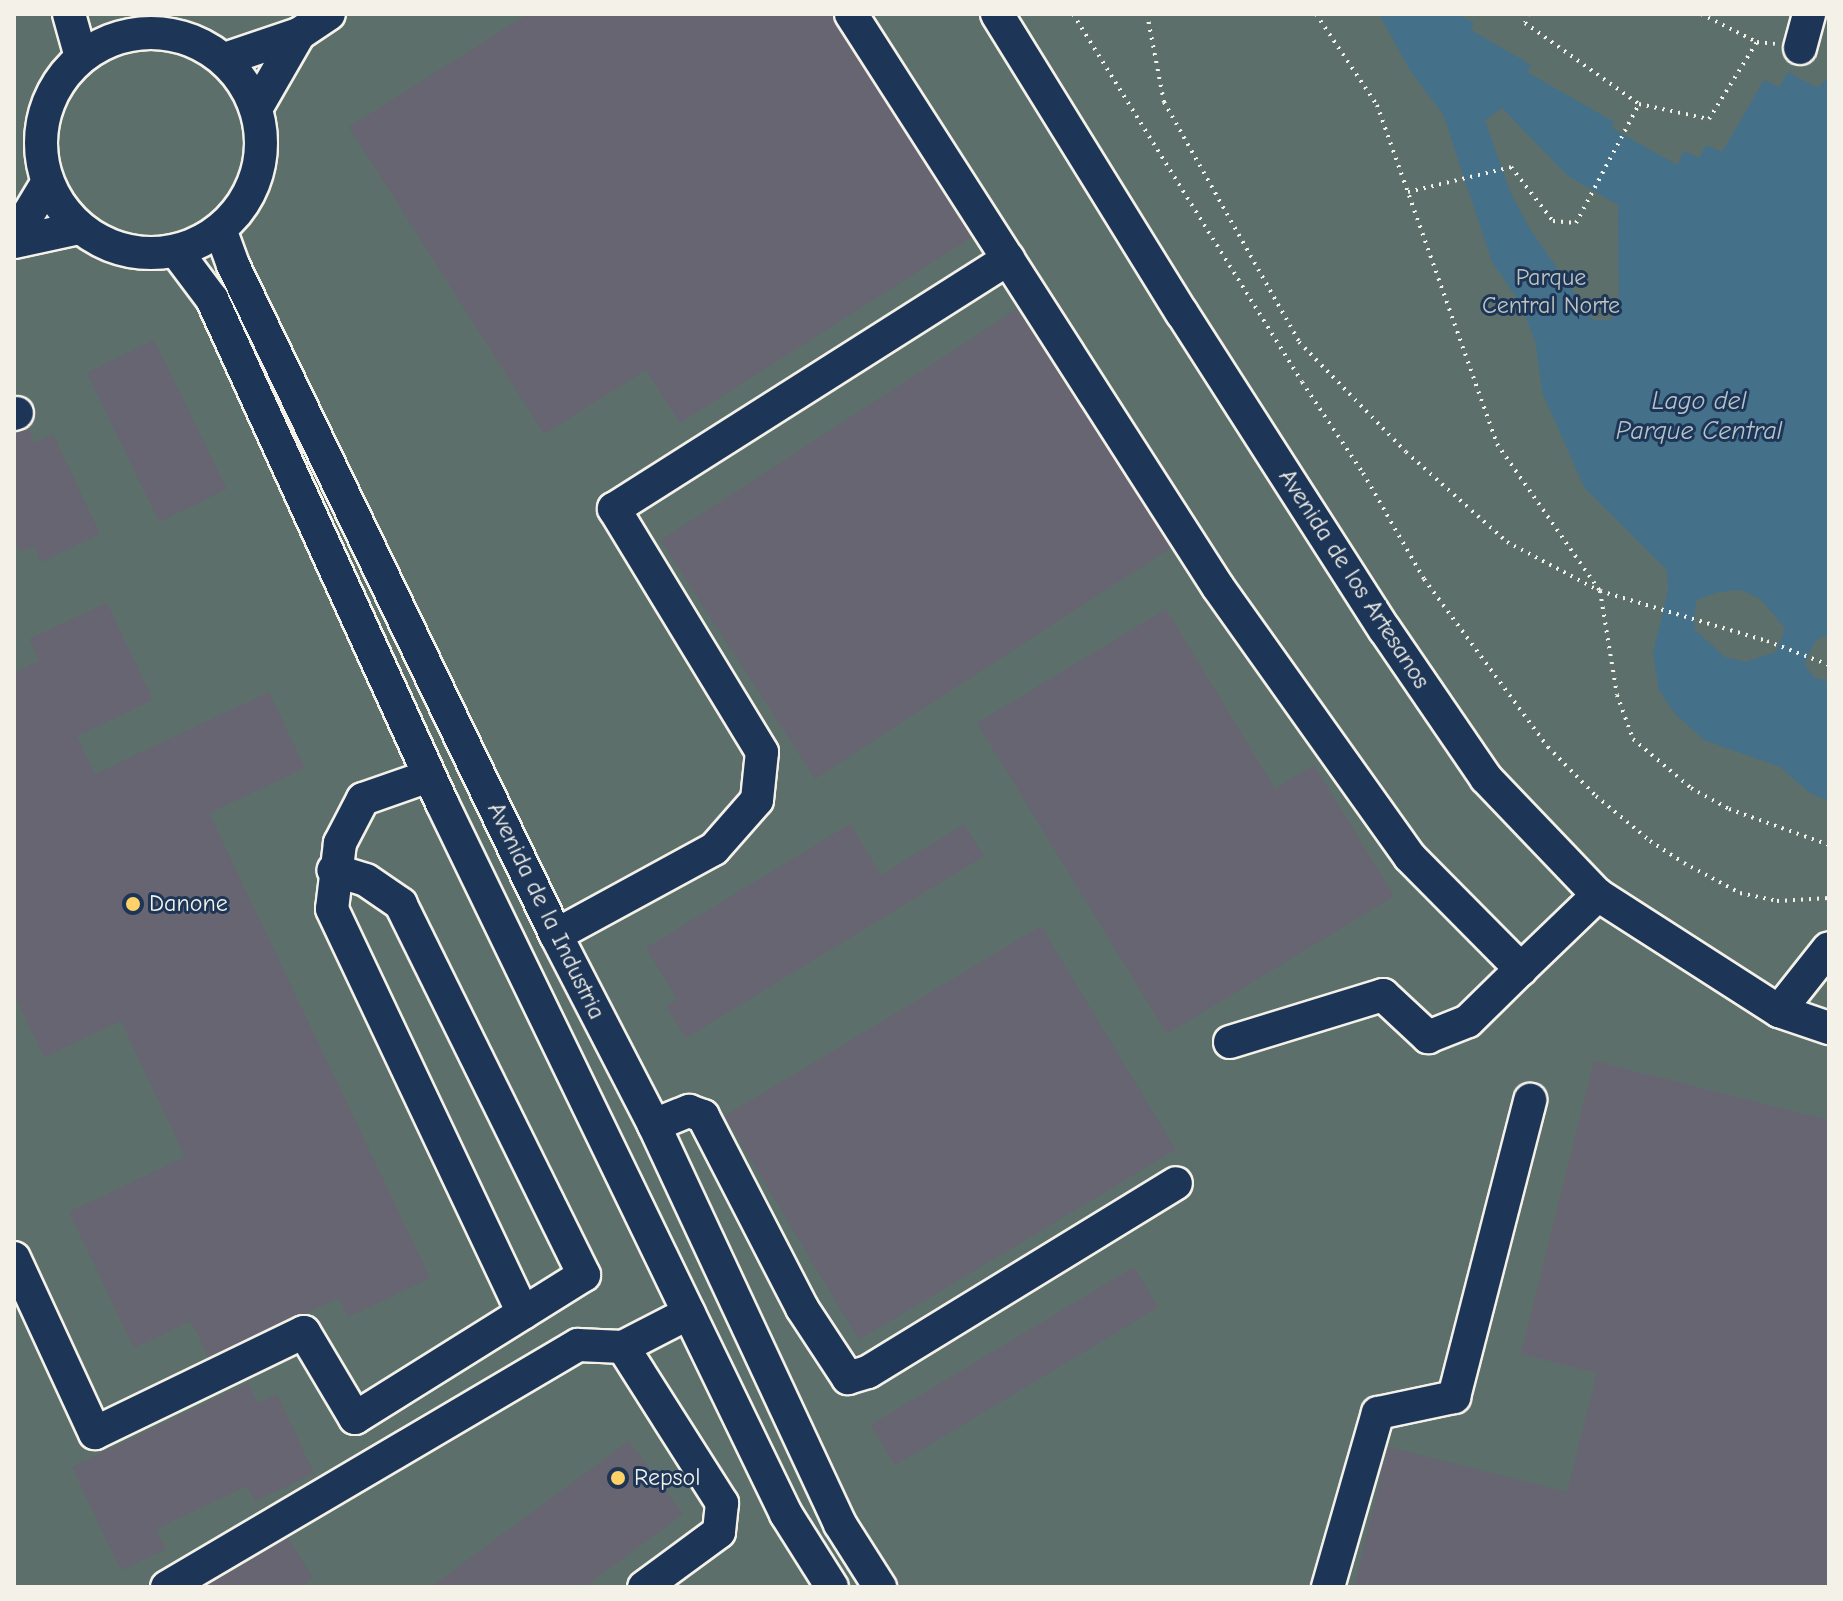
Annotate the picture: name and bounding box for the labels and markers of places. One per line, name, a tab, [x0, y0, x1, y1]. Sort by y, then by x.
place label: Danone	[149, 890, 228, 918]
marker: Danone	[124, 895, 142, 913]
place label: Repsol	[634, 1464, 700, 1492]
marker: Repsol	[609, 1469, 627, 1487]

